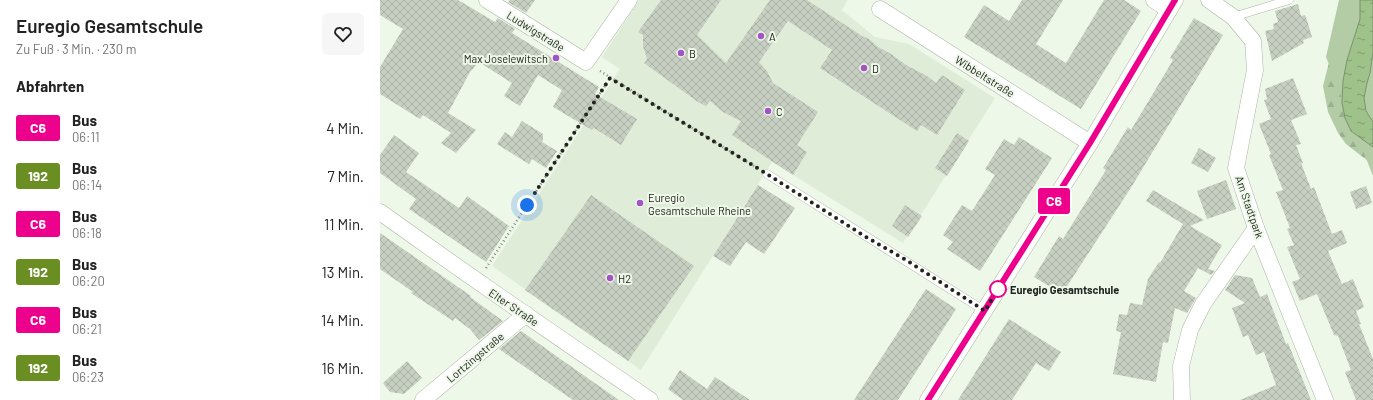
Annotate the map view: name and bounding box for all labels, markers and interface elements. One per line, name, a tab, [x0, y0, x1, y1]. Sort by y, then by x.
street label: Ludwigstraße	[505, 8, 567, 54]
button: heart	[322, 13, 364, 55]
text: Euregio Gesamtschule	[16, 14, 203, 37]
place label: A	[769, 30, 776, 43]
marker: A	[756, 31, 766, 41]
text: Zu Fuß · 3 Min. · 230 m	[16, 41, 137, 57]
place label: B	[689, 47, 696, 60]
marker: B	[676, 48, 686, 58]
place label: Max Joselewitsch	[464, 52, 548, 65]
marker: Max Joselewitsch	[551, 53, 561, 63]
street label: Wibbeltstraße	[953, 53, 1017, 100]
place label: D	[872, 62, 879, 75]
marker: D	[859, 63, 869, 73]
text: Abfahrten	[16, 77, 84, 95]
place label: C	[776, 105, 783, 118]
marker: C	[763, 106, 773, 116]
text: Bus	[72, 111, 97, 129]
text: C6	[30, 119, 46, 136]
text: 4 Min.	[326, 119, 364, 137]
text: 06:11	[72, 129, 100, 145]
text: Bus	[72, 159, 97, 177]
text: 192	[28, 167, 48, 184]
text: 7 Min.	[327, 167, 364, 185]
street label: Am Stadtpark	[1233, 174, 1267, 240]
text: 06:14	[72, 177, 102, 193]
line badge: C6	[1036, 188, 1072, 214]
place label: Euregio Gesamtschule Rheine	[648, 191, 751, 217]
text: C6	[1046, 192, 1062, 209]
your location	[517, 195, 537, 215]
marker: Euregio Gesamtschule Rheine	[635, 198, 645, 208]
text: Bus	[72, 207, 97, 225]
text: C6	[30, 215, 46, 232]
text: 11 Min.	[324, 215, 364, 233]
text: 06:18	[72, 225, 102, 241]
text: Bus	[72, 255, 97, 273]
text: 192	[28, 263, 48, 280]
text: 13 Min.	[322, 263, 364, 281]
place label: H2	[618, 272, 631, 285]
text: 06:20	[72, 273, 105, 289]
marker: H2	[605, 273, 615, 283]
marker: Euregio Gesamtschule	[989, 280, 1007, 298]
place label: Euregio Gesamtschule	[1010, 283, 1119, 296]
street label: Elter Straße	[487, 286, 541, 328]
text: Bus	[72, 303, 97, 321]
text: C6	[30, 311, 46, 328]
text: 14 Min.	[321, 311, 364, 329]
text: 06:21	[72, 321, 102, 337]
street label: Lortzingstraße	[444, 329, 506, 385]
text: Bus	[72, 351, 97, 369]
text: 192	[28, 359, 48, 376]
text: 16 Min.	[322, 359, 364, 377]
text: 06:23	[72, 369, 104, 385]

